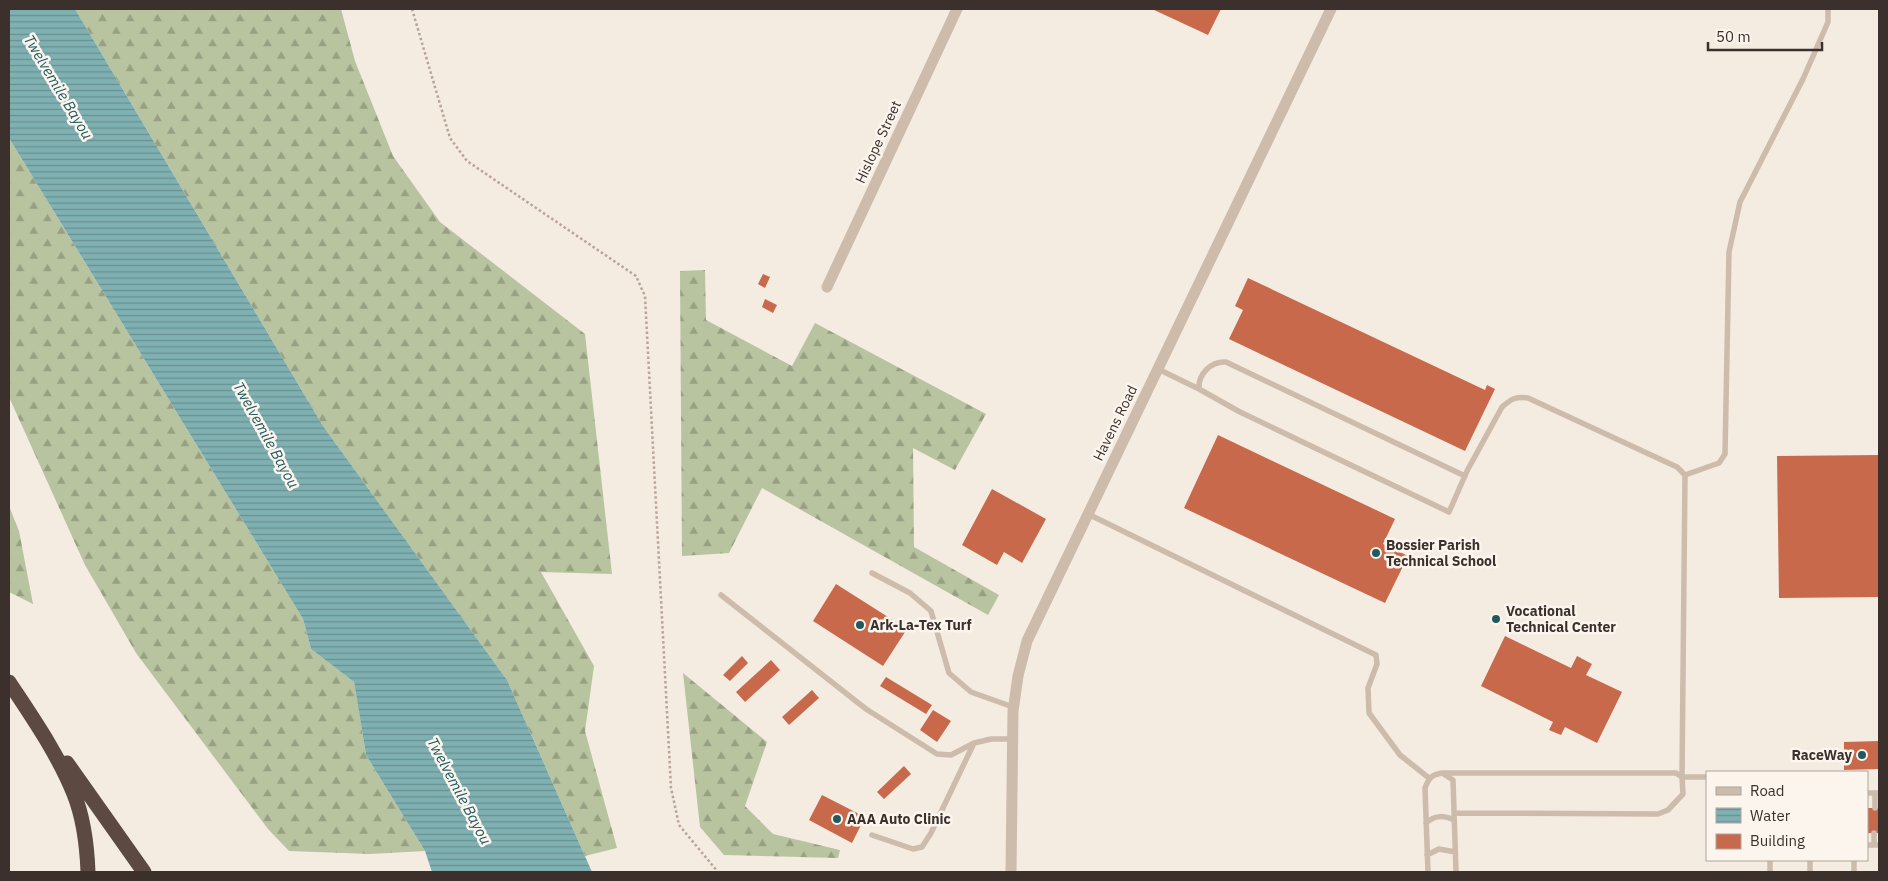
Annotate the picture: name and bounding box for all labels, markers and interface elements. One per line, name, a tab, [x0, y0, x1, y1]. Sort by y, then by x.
scale bar	[1708, 20, 1822, 52]
text: 50 m	[1716, 27, 1751, 46]
water label: Twelvemile Bayou	[20, 31, 97, 142]
street label: Hislope Street	[851, 98, 905, 186]
water label: Twelvemile Bayou	[229, 378, 304, 491]
street label: Havens Road	[1089, 382, 1141, 464]
place label: Bossier Parish Technical School	[1386, 536, 1496, 570]
marker: Bossier Parish Technical School	[1370, 547, 1382, 559]
place label: Vocational Technical Center	[1506, 602, 1616, 636]
marker: Vocational Technical Center	[1490, 613, 1502, 625]
place label: Ark-La-Tex Turf	[870, 616, 972, 634]
marker: Ark-La-Tex Turf	[854, 619, 866, 631]
water label: Twelvemile Bayou	[423, 734, 496, 848]
place label: RaceWay	[1791, 746, 1853, 764]
marker: RaceWay	[1856, 749, 1868, 761]
legend	[1706, 771, 1868, 861]
text: Road	[1750, 781, 1785, 800]
text: Water	[1750, 806, 1791, 825]
place label: AAA Auto Clinic	[847, 810, 951, 828]
marker: AAA Auto Clinic	[831, 813, 843, 825]
text: Building	[1750, 831, 1805, 850]

